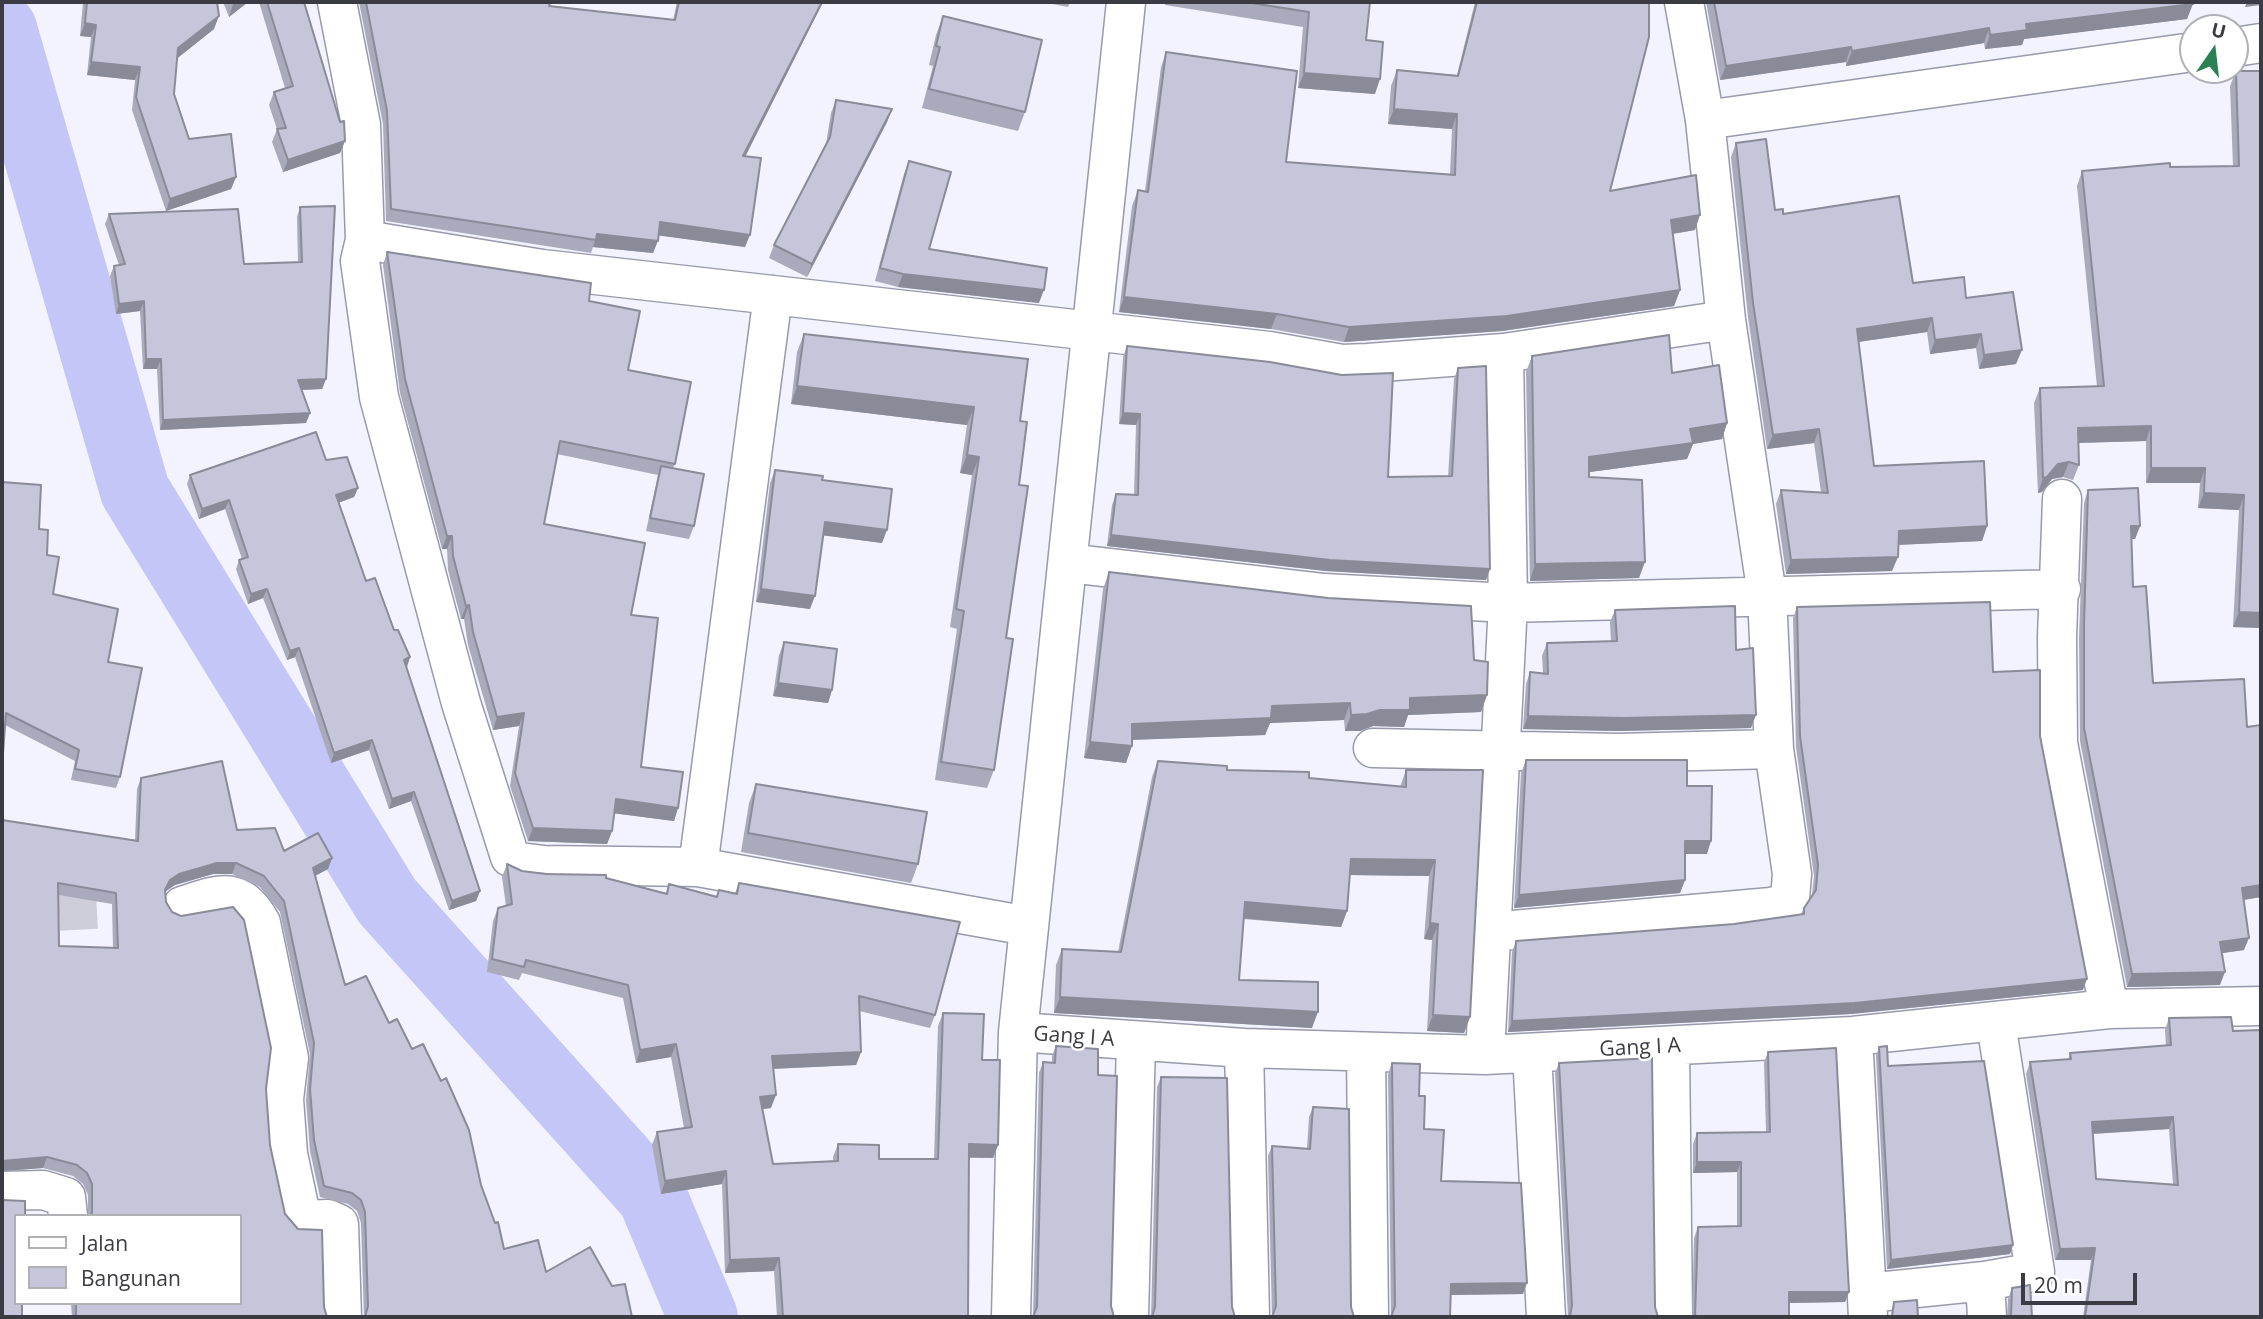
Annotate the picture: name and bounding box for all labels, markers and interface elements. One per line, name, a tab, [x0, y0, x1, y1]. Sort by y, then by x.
north arrow	[2179, 14, 2249, 84]
text: U	[2208, 16, 2229, 45]
street label: Gang I A	[1033, 1022, 1115, 1052]
street label: Gang I A	[1599, 1033, 1681, 1063]
legend	[14, 1214, 242, 1305]
text: Jalan	[81, 1229, 128, 1257]
scale bar	[2025, 1260, 2140, 1304]
text: Bangunan	[81, 1264, 181, 1292]
text: 20 m	[2034, 1271, 2083, 1299]

